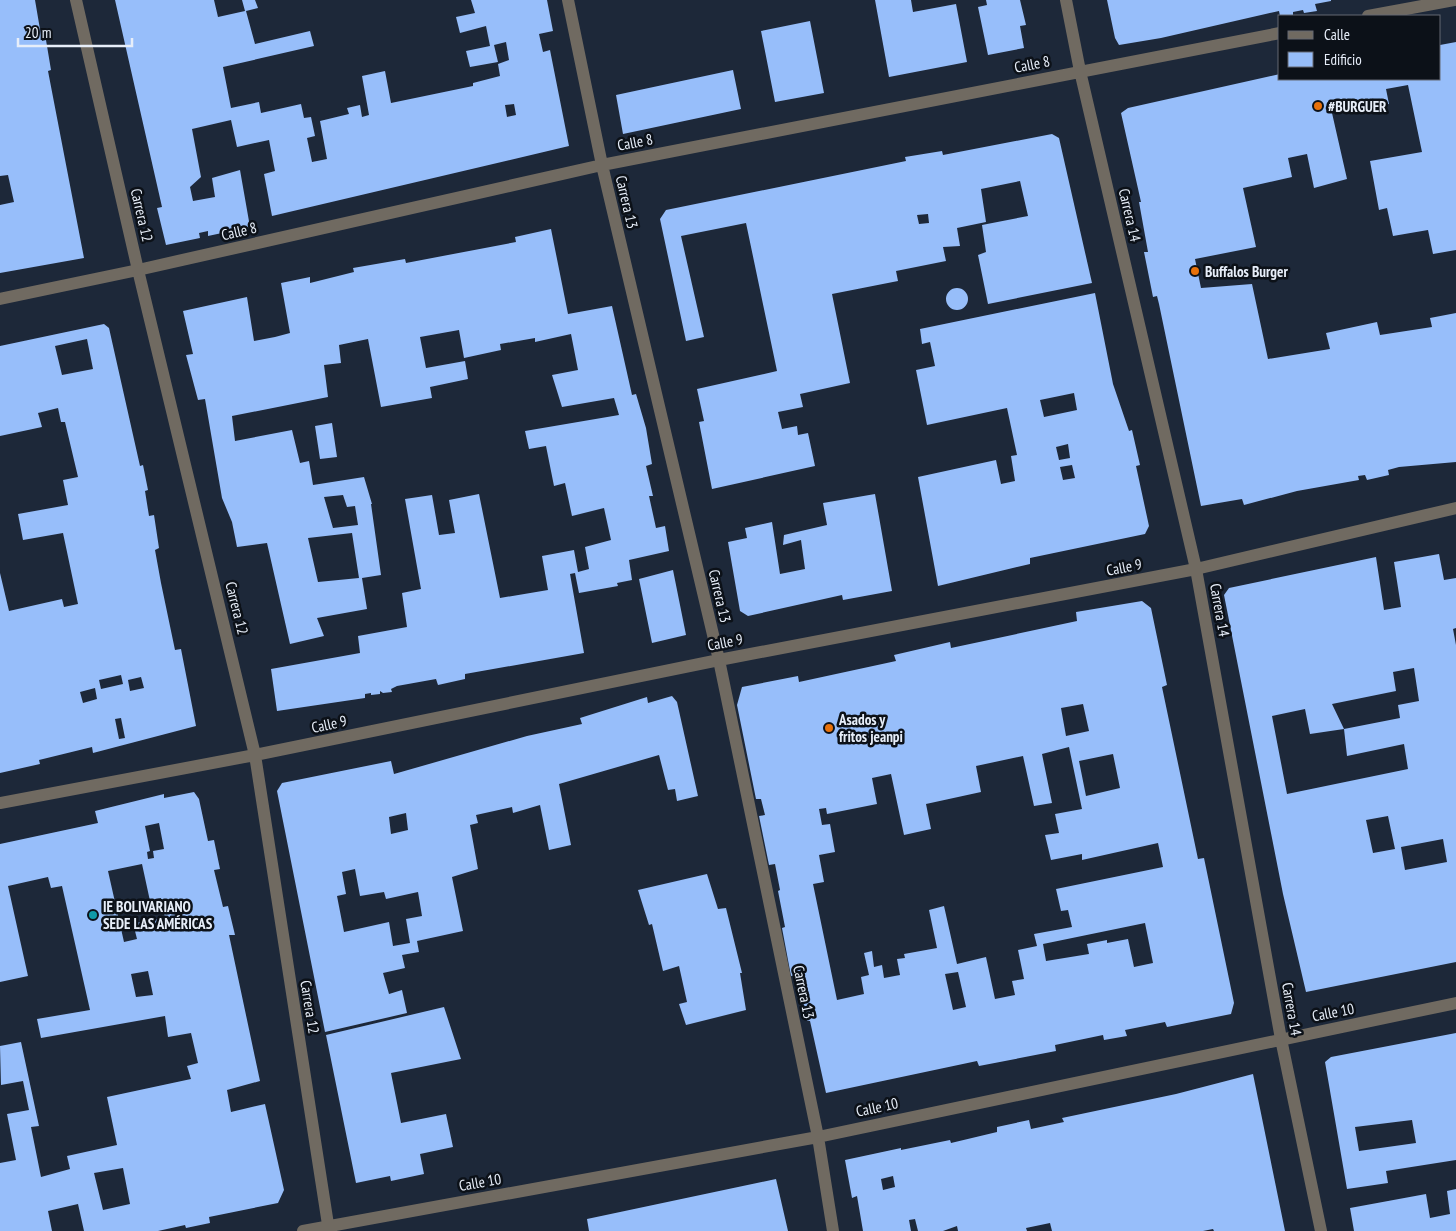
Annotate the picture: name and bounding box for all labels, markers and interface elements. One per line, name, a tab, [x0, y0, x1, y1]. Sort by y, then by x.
scale bar	[18, 15, 131, 47]
legend	[1278, 15, 1441, 80]
text: 20 m	[25, 23, 51, 42]
text: Calle	[1324, 25, 1350, 44]
text: Edificio	[1324, 50, 1362, 69]
street label: Calle 8	[1013, 51, 1051, 77]
place label: #BURGUER	[1328, 97, 1387, 116]
marker: #BURGUER	[1312, 100, 1324, 112]
street label: Calle 8	[616, 129, 654, 155]
street label: Carrera 13	[612, 174, 642, 230]
street label: Carrera 12	[127, 187, 157, 243]
street label: Carrera 14	[1115, 187, 1145, 244]
street label: Calle 8	[219, 218, 259, 244]
place label: Buffalos Burger	[1205, 262, 1288, 281]
marker: Buffalos Burger	[1189, 265, 1201, 277]
street label: Calle 9	[1105, 554, 1143, 580]
street label: Carrera 13	[705, 568, 735, 624]
street label: Carrera 12	[221, 580, 253, 636]
street label: Carrera 14	[1206, 582, 1234, 638]
street label: Calle 9	[706, 629, 744, 655]
place label: Asados y fritos jeanpi	[838, 710, 903, 746]
street label: Calle 9	[310, 711, 348, 737]
marker: Asados y fritos jeanpi	[823, 722, 835, 734]
place label: IE BOLIVARIANO SEDE LAS AMÉRICAS	[103, 897, 213, 933]
marker: IE BOLIVARIANO SEDE LAS AMÉRICAS	[87, 909, 99, 921]
street label: Carrera 13	[789, 964, 819, 1020]
street label: Carrera 12	[296, 979, 324, 1035]
street label: Carrera 14	[1278, 981, 1306, 1037]
street label: Calle 10	[1310, 999, 1356, 1025]
street label: Calle 10	[854, 1093, 900, 1121]
street label: Calle 10	[457, 1169, 503, 1195]

